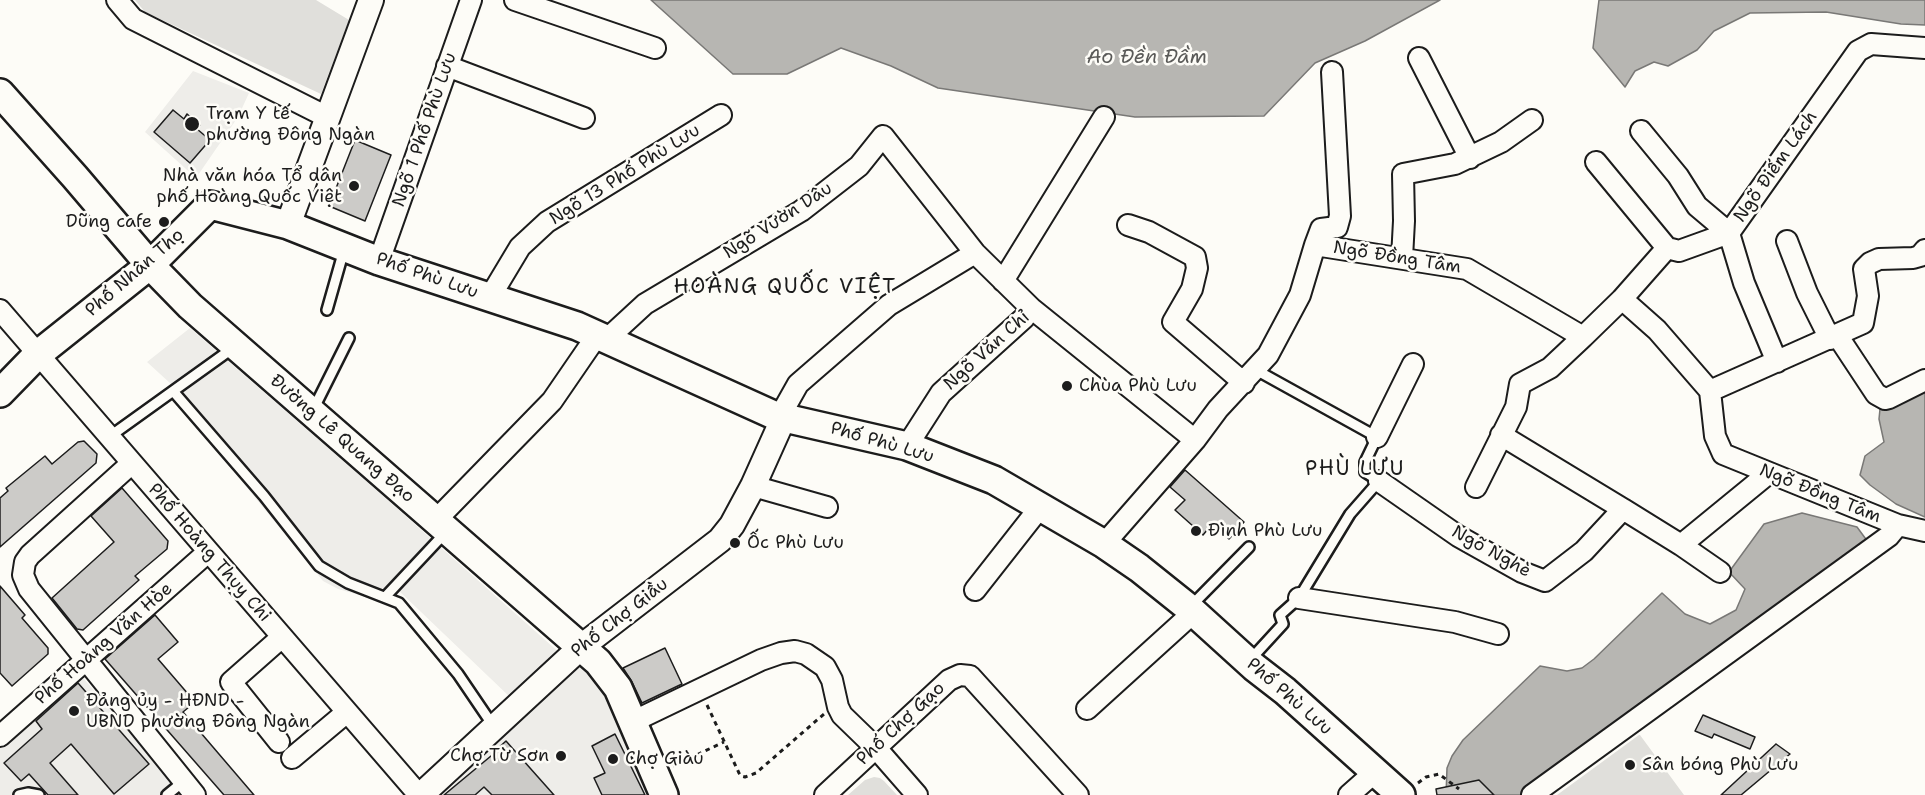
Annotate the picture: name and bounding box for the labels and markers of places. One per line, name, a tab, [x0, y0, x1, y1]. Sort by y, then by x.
place label: Trạm Y tế phường Đông Ngàn	[206, 103, 375, 146]
marker: Trạm Y tế phường Đông Ngàn	[183, 115, 201, 133]
place label: Nhà văn hóa Tổ dân phố Hoàng Quốc Việt	[157, 165, 342, 207]
marker: Nhà văn hóa Tổ dân phố Hoàng Quốc Việt	[347, 179, 361, 193]
place label: Dũng cafe	[66, 211, 152, 233]
marker: Dũng cafe	[157, 215, 171, 229]
place label: Chùa Phù Lưu	[1079, 375, 1197, 397]
marker: Chùa Phù Lưu	[1060, 379, 1074, 393]
place label: Đình Phù Lưu	[1208, 520, 1322, 542]
marker: Đình Phù Lưu	[1189, 524, 1203, 538]
place label: Ốc Phù Lưu	[747, 532, 844, 554]
marker: Ốc Phù Lưu	[728, 536, 742, 550]
place label: Đảng ủy - HĐND - UBND phường Đông Ngàn	[86, 690, 310, 732]
marker: Đảng ủy - HĐND - UBND phường Đông Ngàn	[67, 704, 81, 718]
place label: Chợ Từ Sơn	[450, 745, 549, 767]
place label: Chợ Giàu	[625, 748, 704, 770]
marker: Chợ Từ Sơn	[554, 749, 568, 763]
marker: Chợ Giàu	[606, 752, 620, 766]
place label: Sân bóng Phù Lưu	[1642, 754, 1798, 776]
marker: Sân bóng Phù Lưu	[1623, 758, 1637, 772]

